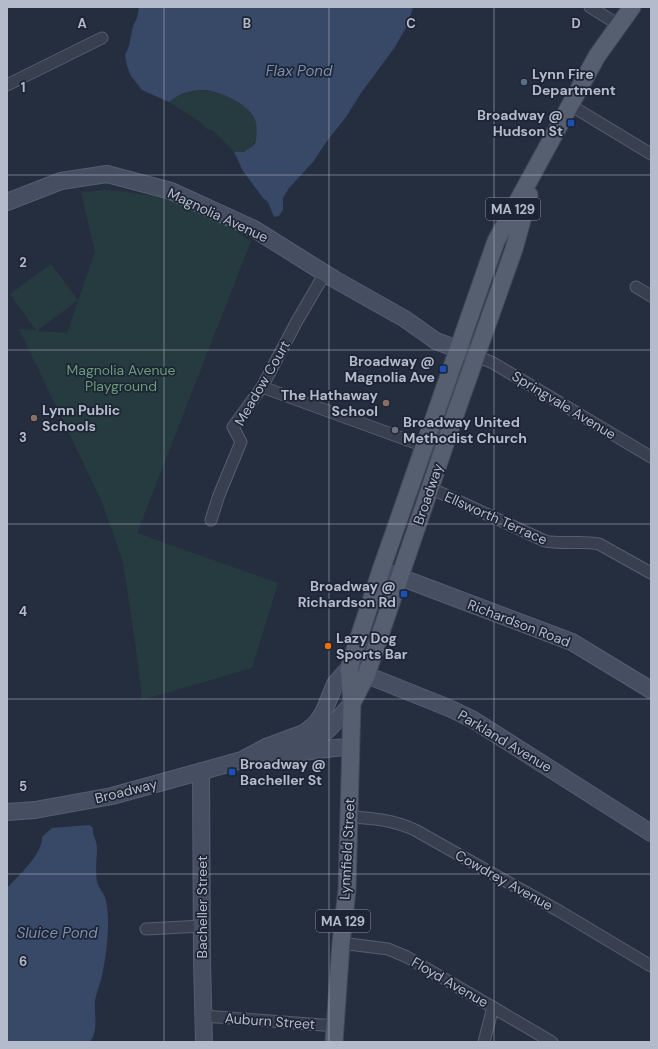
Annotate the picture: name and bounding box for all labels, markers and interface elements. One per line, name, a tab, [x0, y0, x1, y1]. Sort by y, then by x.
text: A	[77, 15, 87, 32]
text: B	[243, 15, 251, 32]
text: C	[406, 15, 416, 32]
text: D	[571, 15, 581, 32]
water label: Flax Pond	[266, 61, 333, 81]
place label: Lynn Fire Department	[532, 65, 616, 99]
marker: Lynn Fire Department	[519, 77, 529, 87]
text: 1	[21, 79, 25, 96]
place label: Broadway @ Hudson St	[477, 106, 563, 140]
marker: Broadway @ Hudson St	[566, 118, 576, 128]
street label: Magnolia Avenue	[165, 184, 271, 246]
road number: MA 129	[486, 198, 540, 220]
text: 2	[19, 254, 27, 271]
street label: Meadow Court	[230, 337, 294, 429]
place label: Broadway @ Magnolia Ave	[345, 352, 435, 386]
park label: Magnolia Avenue Playground	[67, 361, 176, 395]
marker: Broadway @ Magnolia Ave	[438, 364, 448, 374]
street label: Springvale Avenue	[509, 367, 619, 443]
place label: The Hathaway School	[281, 386, 379, 420]
marker: The Hathaway School	[381, 398, 391, 408]
place label: Lynn Public Schools	[42, 401, 120, 435]
marker: Lynn Public Schools	[29, 413, 39, 423]
place label: Broadway United Methodist Church	[403, 413, 527, 447]
marker: Broadway United Methodist Church	[390, 425, 400, 435]
text: 3	[19, 429, 27, 446]
street label: Broadway	[409, 461, 447, 527]
street label: Ellsworth Terrace	[442, 487, 550, 549]
place label: Broadway @ Richardson Rd	[298, 577, 396, 611]
marker: Broadway @ Richardson Rd	[399, 589, 409, 599]
street label: Richardson Road	[465, 595, 573, 651]
text: 4	[19, 603, 27, 620]
place label: Lazy Dog Sports Bar	[336, 629, 408, 663]
marker: Lazy Dog Sports Bar	[323, 641, 333, 651]
street label: Parkland Avenue	[455, 706, 555, 776]
place label: Broadway @ Bacheller St	[240, 755, 326, 789]
marker: Broadway @ Bacheller St	[227, 767, 237, 777]
street label: Broadway	[93, 775, 159, 807]
text: 5	[19, 778, 27, 795]
street label: Lynnfield Street	[335, 798, 359, 900]
street label: Cowdrey Avenue	[452, 846, 556, 914]
street label: Bacheller Street	[193, 856, 211, 958]
road number: MA 129	[316, 910, 370, 932]
water label: Sluice Pond	[16, 923, 98, 943]
text: 6	[19, 953, 27, 970]
street label: Floyd Avenue	[408, 953, 492, 1011]
street label: Auburn Street	[224, 1009, 316, 1033]

